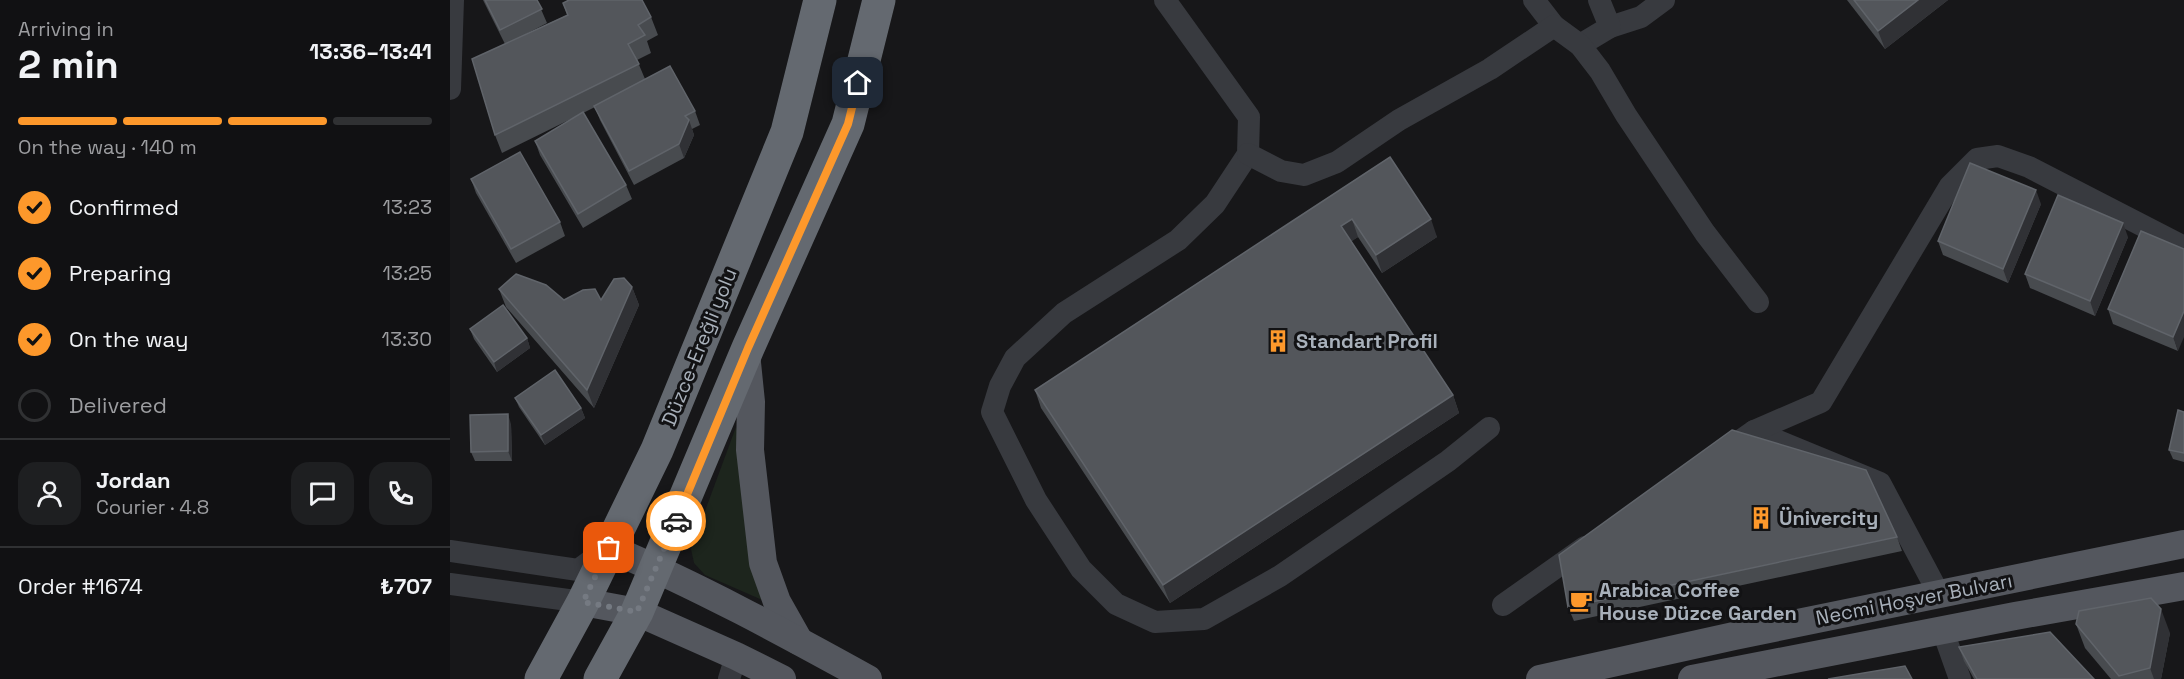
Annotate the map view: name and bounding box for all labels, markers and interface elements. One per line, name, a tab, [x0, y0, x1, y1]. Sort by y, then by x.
text: Arriving in	[18, 16, 114, 42]
text: 13:36–13:41	[309, 37, 432, 65]
text: 2 min	[18, 40, 119, 89]
pin	[832, 57, 883, 108]
icon: home	[841, 66, 874, 99]
text: On the way · 140 m	[18, 134, 197, 160]
icon: check	[18, 191, 51, 224]
text: Confirmed	[69, 193, 179, 221]
text: 13:23	[382, 194, 432, 220]
icon: check	[18, 257, 51, 290]
text: Preparing	[69, 259, 171, 287]
text: 13:25	[382, 260, 432, 286]
street label: Düzce-Ereğli yolu	[655, 264, 743, 430]
icon: check	[18, 323, 51, 356]
text: On the way	[69, 325, 188, 353]
text: 13:30	[382, 326, 432, 352]
building icon: Standart Profil	[1265, 328, 1291, 354]
place label: Standart Profil	[1296, 328, 1438, 354]
text: Delivered	[69, 391, 167, 419]
button: person	[18, 462, 81, 525]
button: chat	[291, 462, 354, 525]
button: phone	[369, 462, 432, 525]
text: Jordan	[96, 466, 171, 494]
courier	[646, 491, 706, 551]
text: Courier · 4.8	[96, 494, 209, 520]
icon: car	[660, 505, 693, 538]
building icon: Ünivercity	[1748, 505, 1774, 531]
place label: Ünivercity	[1779, 505, 1878, 531]
pin	[583, 522, 634, 573]
icon: bag	[592, 531, 625, 564]
street label: Necmi Hoşver Bulvarı	[1814, 567, 2014, 631]
text: Order #1674	[18, 572, 143, 600]
text: ₺707	[380, 572, 432, 600]
place label: Arabica Coffee House Düzce Garden	[1599, 577, 1797, 626]
cafe icon: Arabica Coffee House Düzce Garden	[1568, 588, 1594, 614]

